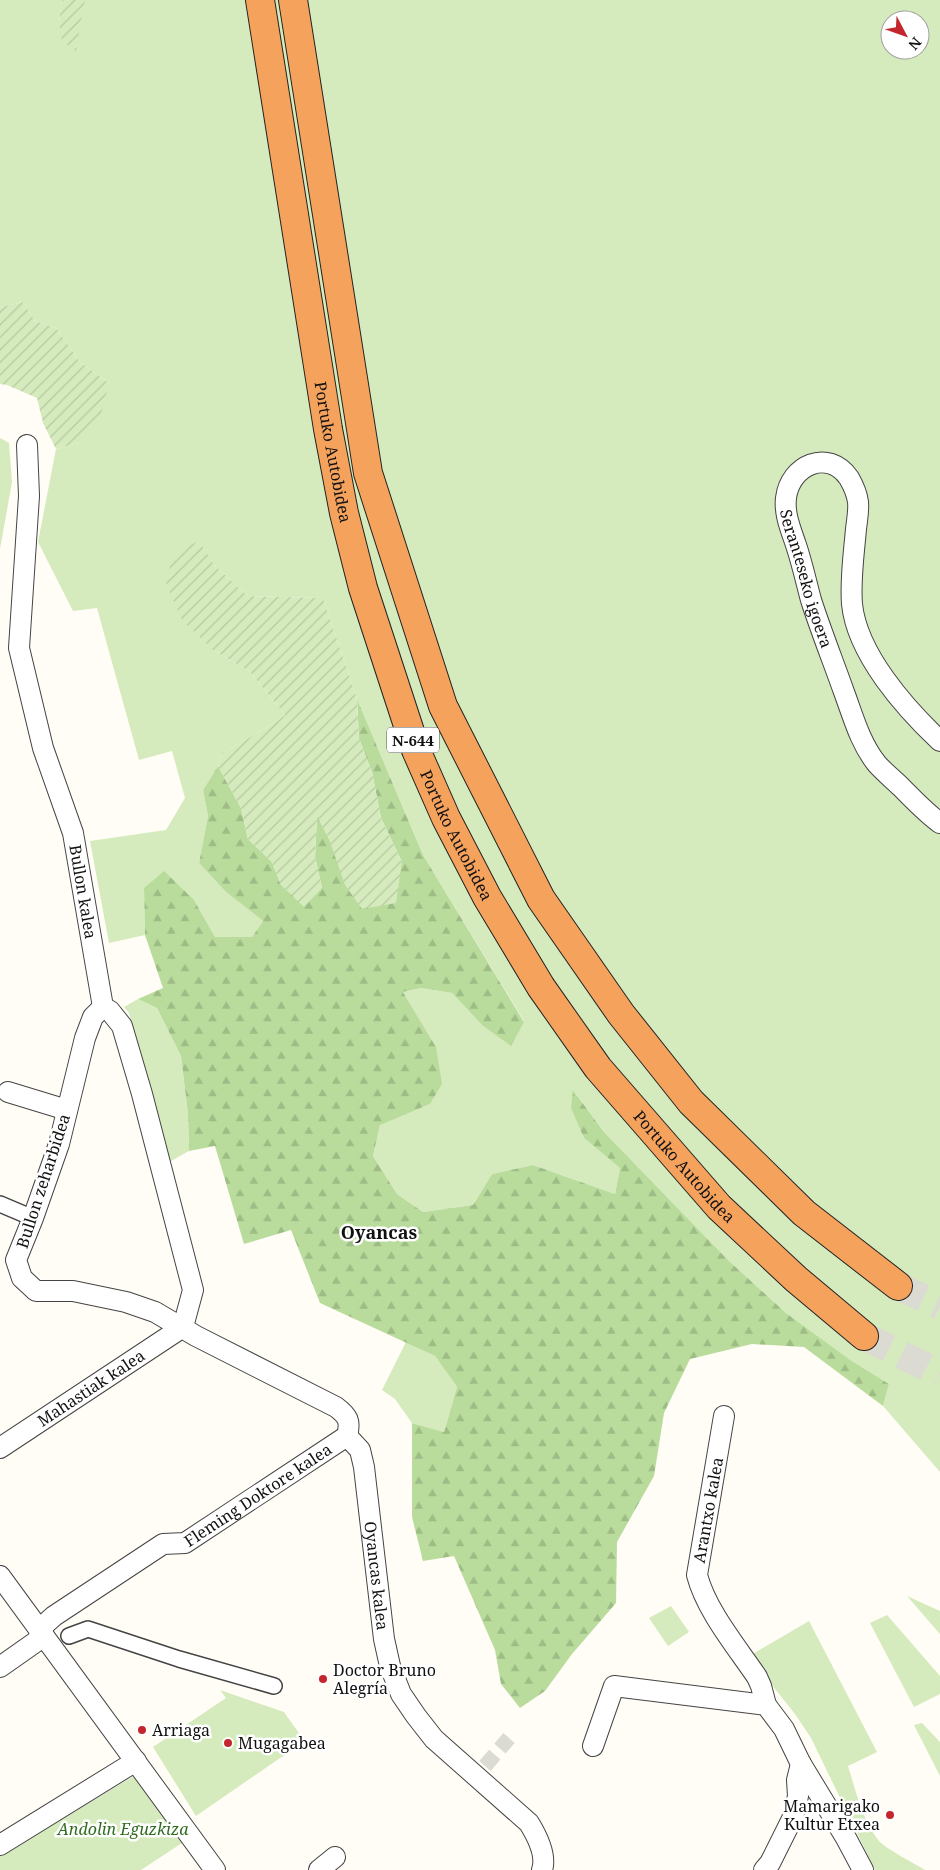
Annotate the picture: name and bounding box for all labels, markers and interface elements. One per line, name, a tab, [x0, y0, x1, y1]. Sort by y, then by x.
north arrow	[880, 10, 930, 60]
text: N	[904, 33, 926, 54]
street label: Portuko Autobidea	[310, 380, 357, 525]
street label: Seranteseko igoera	[775, 508, 838, 651]
road number: N-644	[387, 728, 439, 752]
street label: Portuko Autobidea	[415, 766, 498, 904]
street label: Bullon kalea	[64, 843, 102, 941]
street label: Portuko Autobidea	[629, 1106, 740, 1227]
street label: Bullon zeharbidea	[11, 1111, 75, 1251]
district label: Oyancas	[341, 1220, 418, 1244]
street label: Mahastiak kalea	[33, 1344, 149, 1431]
street label: Fleming Doktore kalea	[180, 1438, 336, 1552]
street label: Arantxo kalea	[688, 1455, 728, 1565]
street label: Oyancas kalea	[359, 1520, 394, 1631]
place label: Doctor Bruno Alegría	[333, 1659, 436, 1699]
marker: Doctor Bruno Alegría	[317, 1673, 329, 1685]
place label: Arriaga	[152, 1719, 210, 1741]
marker: Arriaga	[136, 1724, 148, 1736]
place label: Mugagabea	[238, 1732, 326, 1754]
marker: Mugagabea	[222, 1737, 234, 1749]
place label: Mamarigako Kultur Etxea	[783, 1795, 880, 1835]
marker: Mamarigako Kultur Etxea	[884, 1809, 896, 1821]
park label: Andolin Eguzkiza	[57, 1818, 189, 1840]

